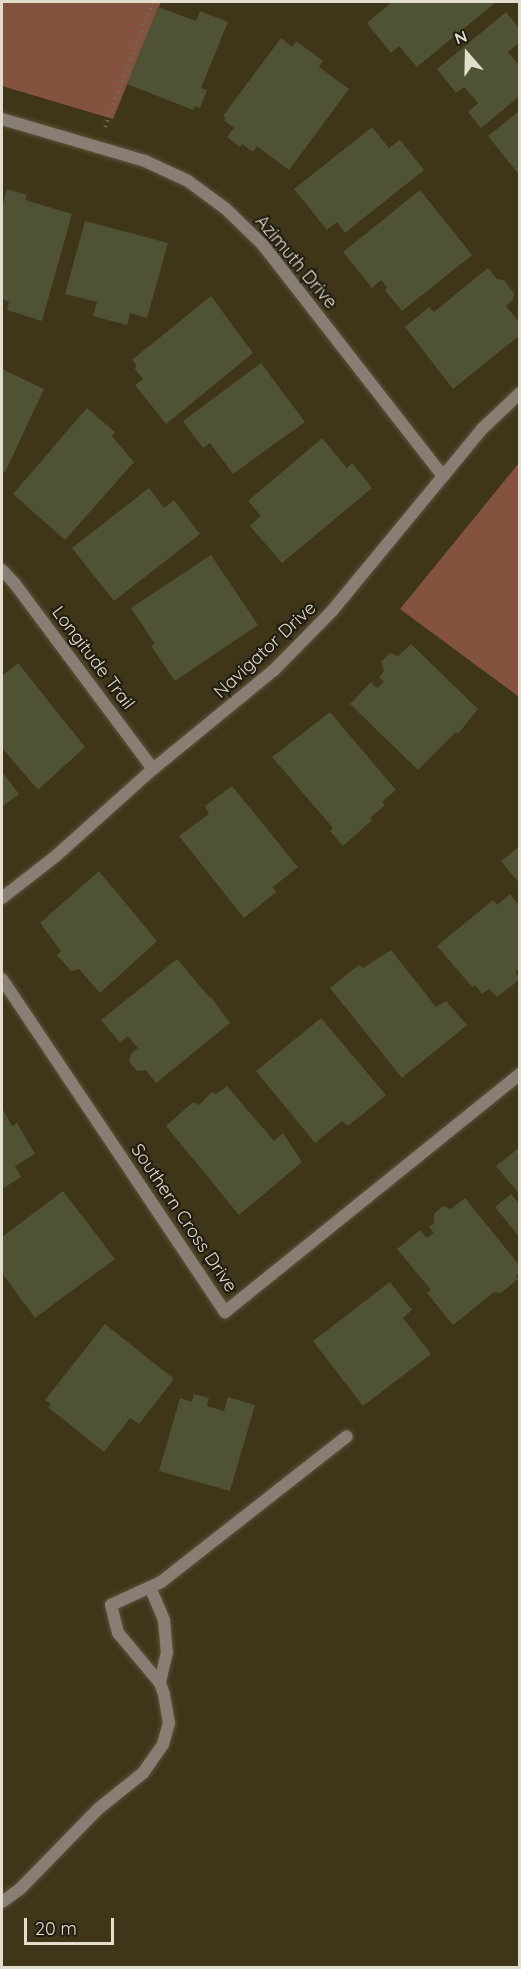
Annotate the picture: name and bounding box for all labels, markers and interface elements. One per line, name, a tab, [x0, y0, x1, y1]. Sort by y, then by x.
north arrow	[437, 24, 497, 84]
text: N	[452, 26, 470, 48]
street label: Azimuth Drive	[251, 211, 341, 313]
street label: Navigator Drive	[210, 597, 320, 703]
street label: Longitude Trail	[47, 602, 139, 714]
street label: Southern Cross Drive	[126, 1140, 242, 1296]
scale bar	[27, 1906, 117, 1944]
text: 20 m	[35, 1917, 77, 1940]

